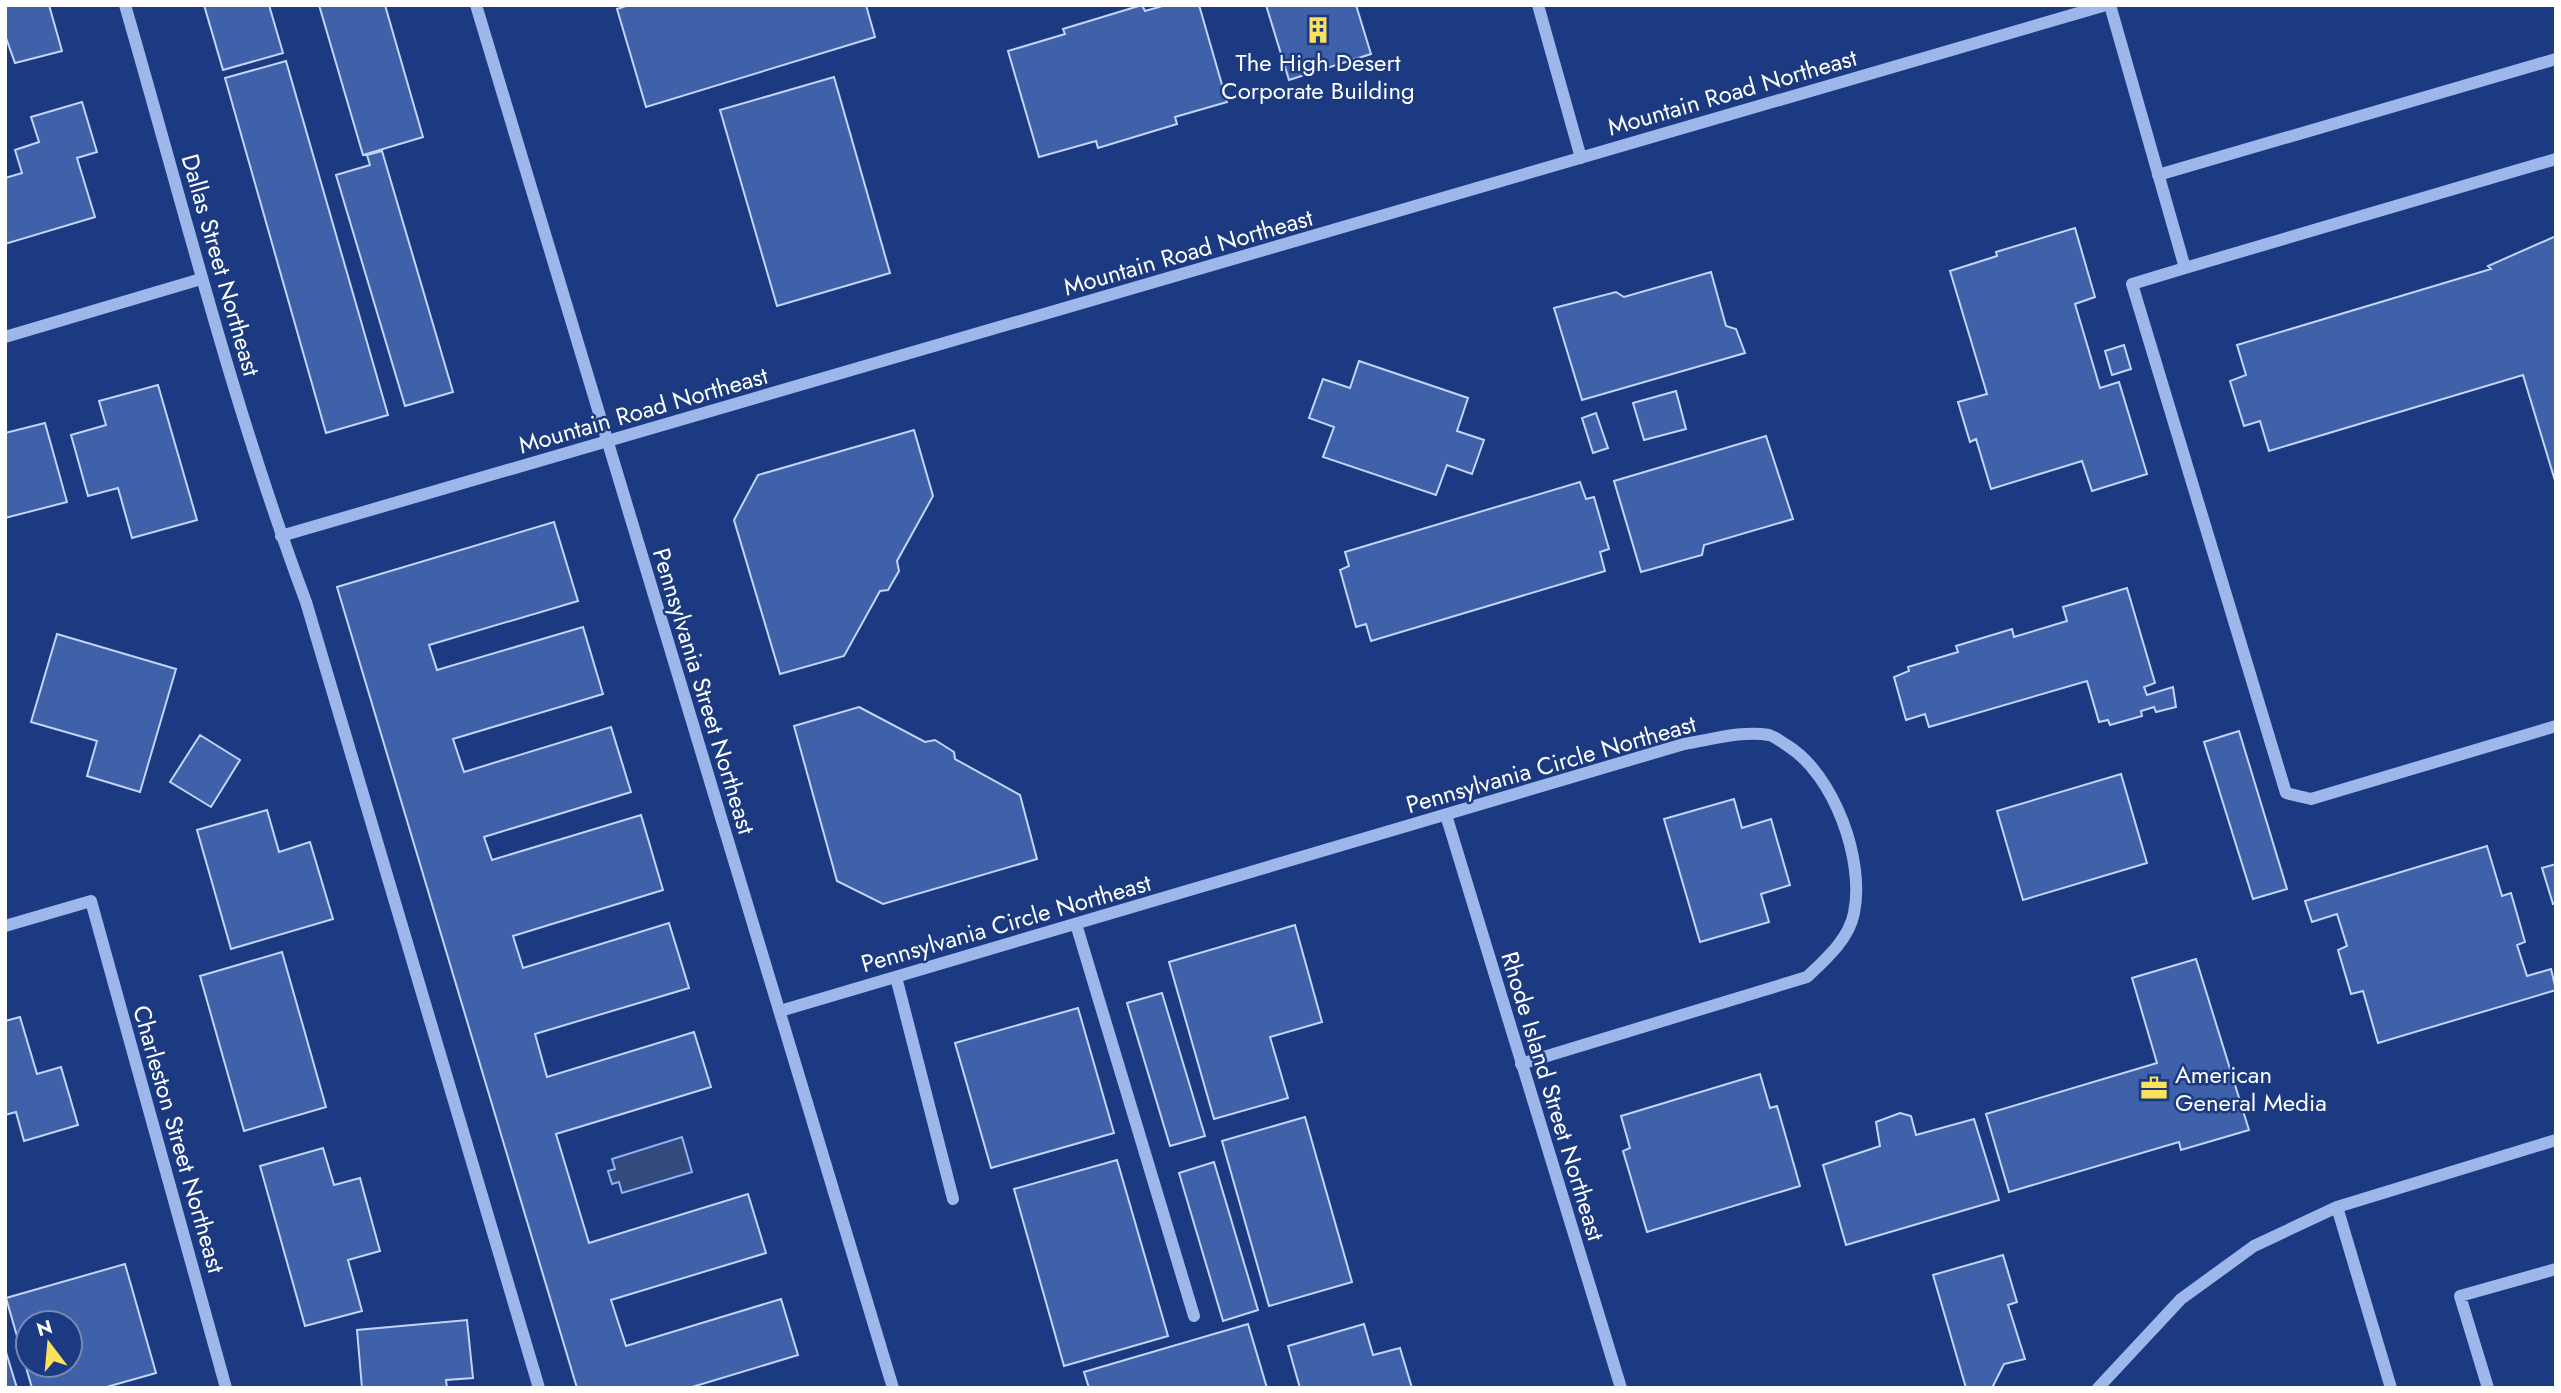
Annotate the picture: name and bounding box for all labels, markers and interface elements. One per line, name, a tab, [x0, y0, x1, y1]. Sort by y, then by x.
building icon: The High Desert Corporate Building	[1303, 15, 1333, 45]
street label: Mountain Road Northeast	[1603, 40, 1861, 144]
place label: The High Desert Corporate Building	[1221, 45, 1415, 108]
street label: Dallas Street Northeast	[173, 150, 270, 380]
street label: Mountain Road Northeast	[1059, 200, 1317, 304]
street label: Mountain Road Northeast	[514, 358, 772, 462]
street label: Pennsylvania Street Northeast	[644, 544, 764, 839]
street label: Pennsylvania Circle Northeast	[1402, 706, 1700, 822]
street label: Pennsylvania Circle Northeast	[857, 865, 1155, 981]
street label: Rhode Island Street Northeast	[1492, 947, 1614, 1245]
street label: Charleston Street Northeast	[124, 1001, 234, 1277]
place label: American General Media	[2175, 1057, 2327, 1120]
office icon: American General Media	[2139, 1073, 2169, 1103]
north arrow	[14, 1309, 84, 1379]
text: N	[33, 1313, 55, 1343]

